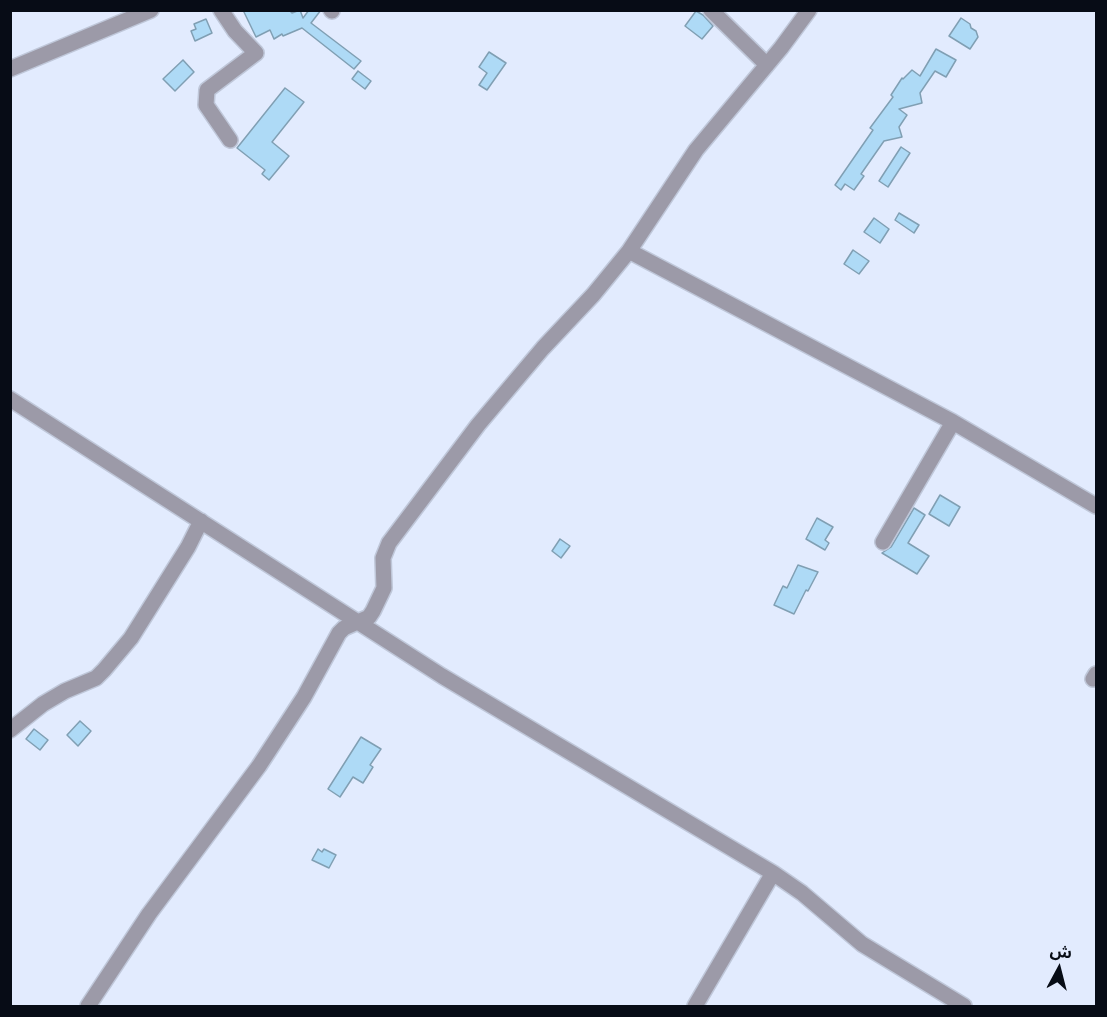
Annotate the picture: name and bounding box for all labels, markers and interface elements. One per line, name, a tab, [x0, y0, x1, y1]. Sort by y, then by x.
north arrow	[1029, 939, 1089, 999]
text: ش	[1049, 940, 1073, 961]

